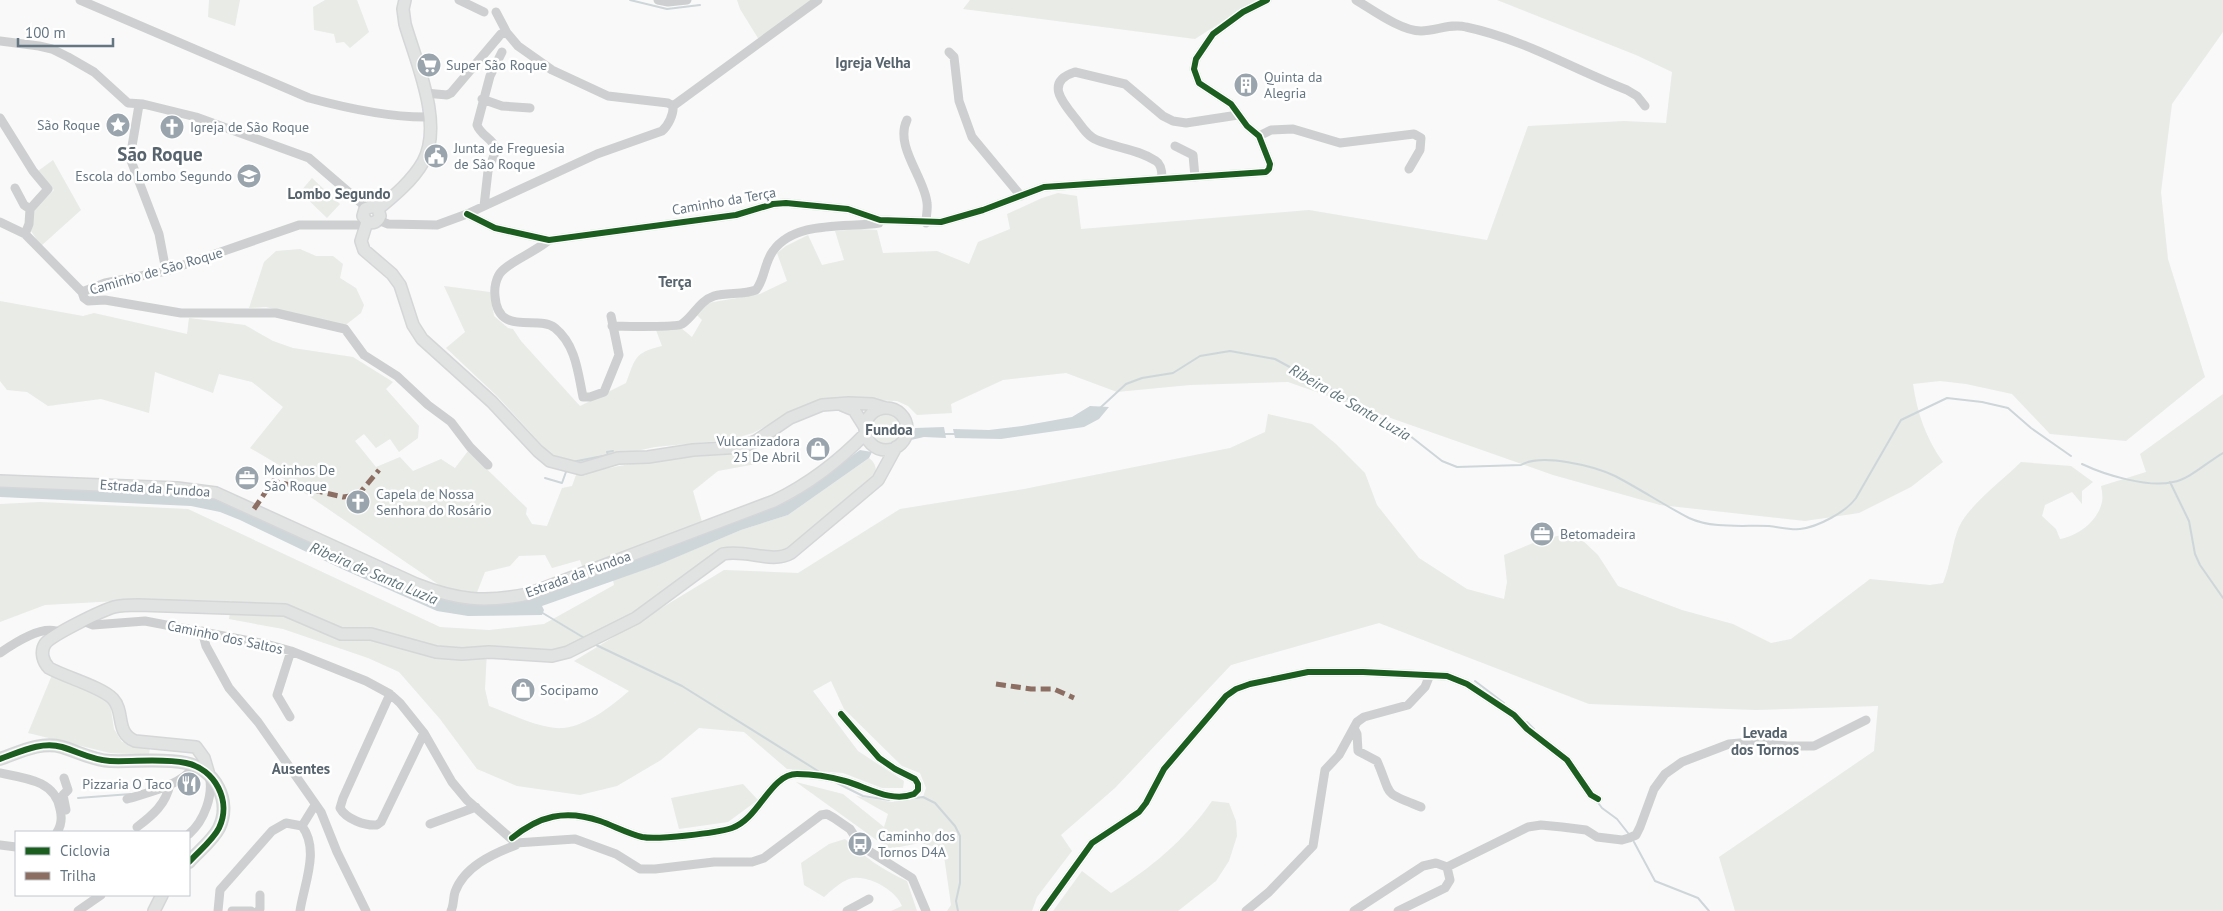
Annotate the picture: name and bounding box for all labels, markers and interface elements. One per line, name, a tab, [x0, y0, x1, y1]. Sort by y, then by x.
scale bar	[18, 15, 112, 47]
text: 100 m	[25, 23, 66, 42]
supermarket icon: Super São Roque	[416, 52, 442, 78]
district label: Igreja Velha	[835, 53, 911, 72]
place label: Super São Roque	[446, 56, 547, 74]
place label: Quinta da Alegria	[1264, 68, 1322, 102]
building icon: Quinta da Alegria	[1233, 72, 1259, 98]
place icon: São Roque	[105, 112, 131, 138]
church icon: Igreja de São Roque	[159, 114, 185, 140]
place label: São Roque	[37, 116, 100, 134]
place label: Igreja de São Roque	[190, 118, 309, 136]
place label: Junta de Freguesia de São Roque	[453, 139, 565, 173]
district label: São Roque	[117, 142, 203, 166]
public building icon: Junta de Freguesia de São Roque	[423, 143, 449, 169]
school or university icon: Escola do Lombo Segundo	[236, 163, 262, 189]
place label: Escola do Lombo Segundo	[75, 167, 232, 185]
street label: Caminho da Terça	[671, 183, 777, 219]
district label: Lombo Segundo	[287, 184, 391, 203]
street label: Caminho de São Roque	[87, 243, 225, 299]
district label: Terça	[658, 272, 692, 291]
water label: Ribeira de Santa Luzia	[1286, 360, 1415, 445]
district label: Fundoa	[865, 420, 913, 439]
place label: Vulcanizadora 25 De Abril	[716, 432, 800, 466]
shop icon: Vulcanizadora 25 De Abril	[805, 436, 831, 462]
place label: Moinhos De São Roque	[264, 461, 335, 495]
office icon: Moinhos De São Roque	[234, 465, 260, 491]
street label: Estrada da Fundoa	[99, 475, 211, 501]
place label: Capela de Nossa Senhora do Rosário	[376, 485, 492, 519]
church icon: Capela de Nossa Senhora do Rosário	[345, 489, 371, 515]
office icon: Betomadeira	[1529, 521, 1555, 547]
place label: Betomadeira	[1560, 525, 1636, 543]
water label: Ribeira de Santa Luzia	[307, 537, 441, 609]
street label: Estrada da Fundoa	[523, 547, 633, 601]
street label: Caminho dos Saltos	[166, 616, 284, 658]
shop icon: Socipamo	[510, 677, 536, 703]
place label: Socipamo	[540, 681, 598, 699]
district label: Levada dos Tornos	[1731, 723, 1799, 759]
district label: Ausentes	[272, 759, 330, 778]
restaurant icon: Pizzaria O Taco	[176, 771, 202, 797]
place label: Pizzaria O Taco	[82, 775, 172, 793]
place label: Caminho dos Tornos D4A	[878, 827, 955, 861]
legend	[15, 831, 190, 896]
bus stop icon: Caminho dos Tornos D4A	[847, 831, 873, 857]
text: Ciclovia	[60, 841, 110, 860]
text: Trilha	[60, 866, 96, 885]

